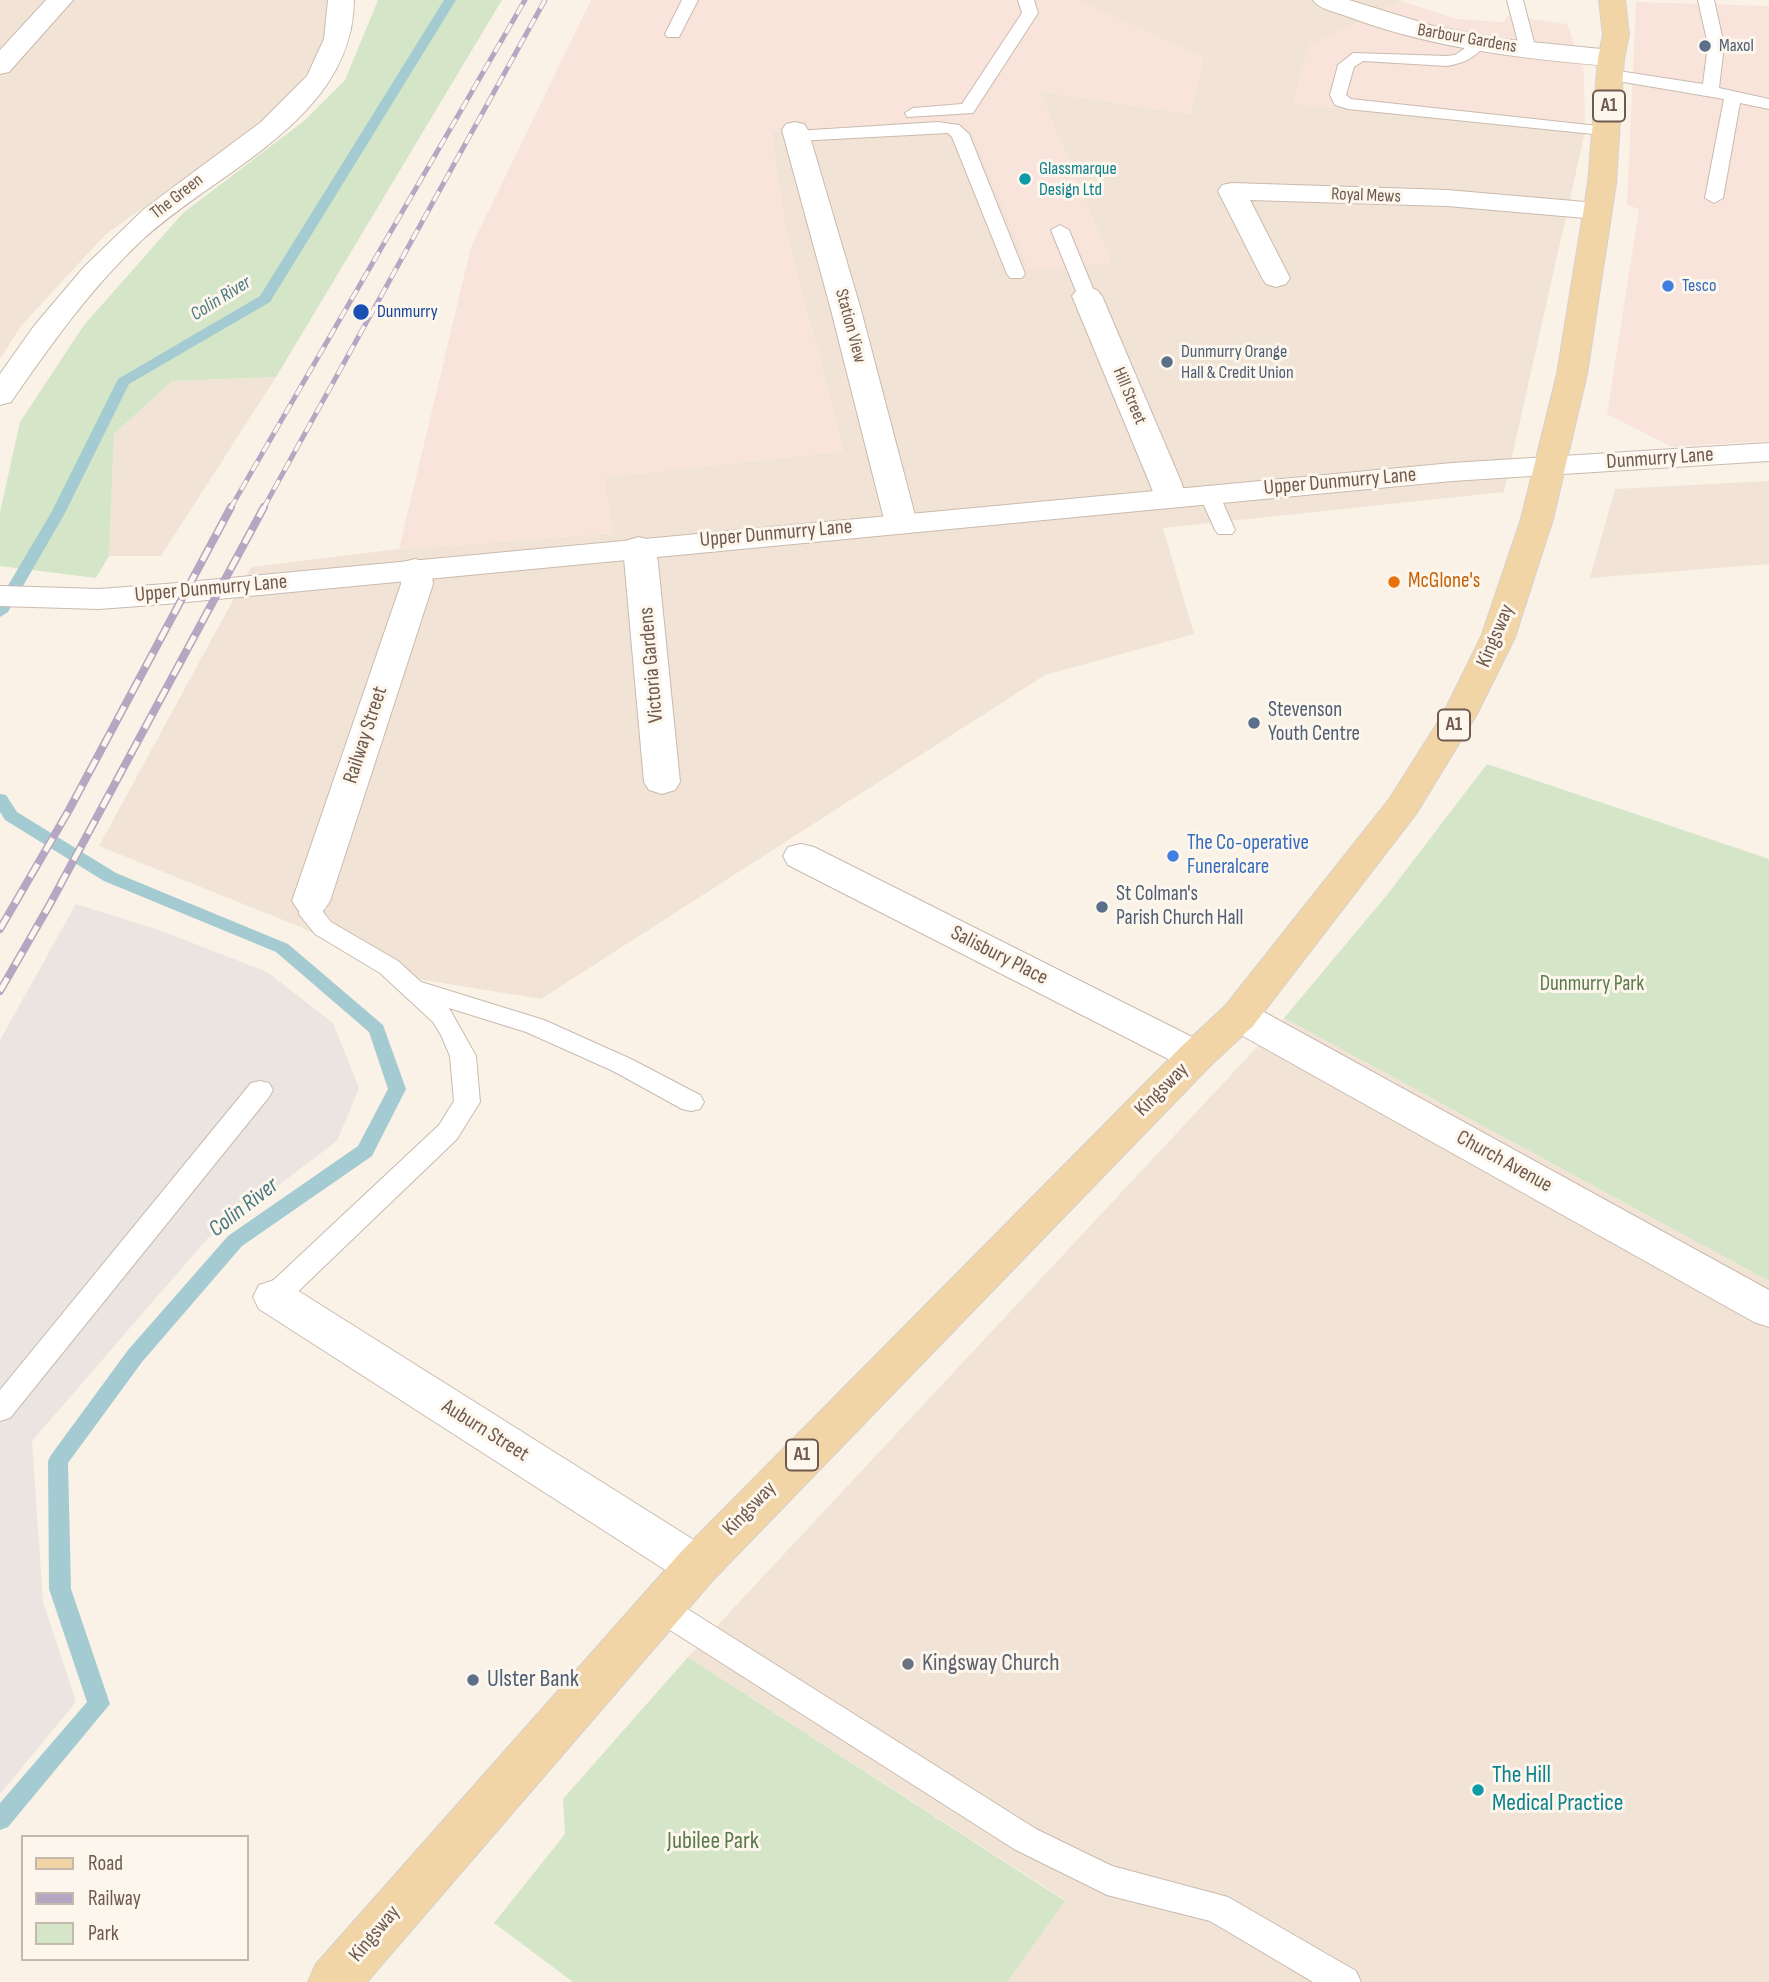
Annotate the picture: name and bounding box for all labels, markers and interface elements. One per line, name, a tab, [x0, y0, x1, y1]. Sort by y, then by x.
street label: Barbour Gardens	[1416, 20, 1518, 58]
place label: Maxol	[1719, 35, 1754, 57]
marker: Maxol	[1697, 38, 1713, 54]
road number: A1	[1593, 90, 1625, 122]
place label: Glassmarque Design Ltd	[1039, 158, 1117, 200]
street label: The Green	[146, 170, 208, 224]
marker: Glassmarque Design Ltd	[1017, 171, 1033, 187]
street label: Royal Mews	[1331, 184, 1401, 208]
water label: Colin River	[187, 272, 255, 326]
place label: Tesco	[1682, 275, 1716, 297]
marker: Tesco	[1660, 278, 1676, 294]
street label: Station View	[830, 287, 870, 365]
place label: Dunmurry	[377, 301, 438, 323]
marker: Dunmurry	[351, 302, 371, 322]
place label: Dunmurry Orange Hall & Credit Union	[1181, 341, 1294, 384]
marker: Dunmurry Orange Hall & Credit Union	[1159, 354, 1175, 370]
street label: Hill Street	[1107, 364, 1151, 428]
street label: Dunmurry Lane	[1606, 443, 1714, 475]
street label: Upper Dunmurry Lane	[1263, 463, 1417, 501]
street label: Upper Dunmurry Lane	[699, 515, 853, 553]
place label: McGlone's	[1408, 569, 1480, 595]
street label: Upper Dunmurry Lane	[134, 570, 288, 608]
marker: McGlone's	[1386, 574, 1402, 590]
street label: Kingsway	[1472, 601, 1520, 671]
street label: Victoria Gardens	[634, 606, 670, 724]
street label: Railway Street	[338, 683, 394, 787]
place label: Stevenson Youth Centre	[1268, 698, 1360, 748]
road number: A1	[1438, 710, 1470, 740]
marker: Stevenson Youth Centre	[1246, 715, 1262, 731]
place label: The Co-operative Funeralcare	[1187, 831, 1309, 881]
marker: The Co-operative Funeralcare	[1165, 848, 1181, 864]
place label: St Colman's Parish Church Hall	[1116, 882, 1243, 932]
marker: St Colman's Parish Church Hall	[1094, 899, 1110, 915]
street label: Salisbury Place	[946, 921, 1052, 991]
park label: Dunmurry Park	[1540, 972, 1644, 998]
street label: Kingsway	[1130, 1058, 1194, 1122]
street label: Church Avenue	[1452, 1125, 1556, 1199]
water label: Colin River	[204, 1172, 284, 1244]
street label: Auburn Street	[437, 1394, 533, 1468]
road number: A1	[786, 1440, 818, 1470]
street label: Kingsway	[718, 1477, 782, 1541]
place label: Kingsway Church	[922, 1650, 1059, 1678]
marker: Kingsway Church	[900, 1656, 916, 1672]
place label: Ulster Bank	[487, 1666, 579, 1694]
marker: Ulster Bank	[465, 1672, 481, 1688]
place label: The Hill Medical Practice	[1492, 1762, 1623, 1818]
marker: The Hill Medical Practice	[1470, 1782, 1486, 1798]
park label: Jubilee Park	[667, 1828, 759, 1856]
legend	[21, 1835, 248, 1961]
text: Road	[88, 1851, 123, 1876]
text: Railway	[88, 1886, 141, 1911]
street label: Kingsway	[344, 1901, 406, 1967]
text: Park	[88, 1921, 119, 1946]

